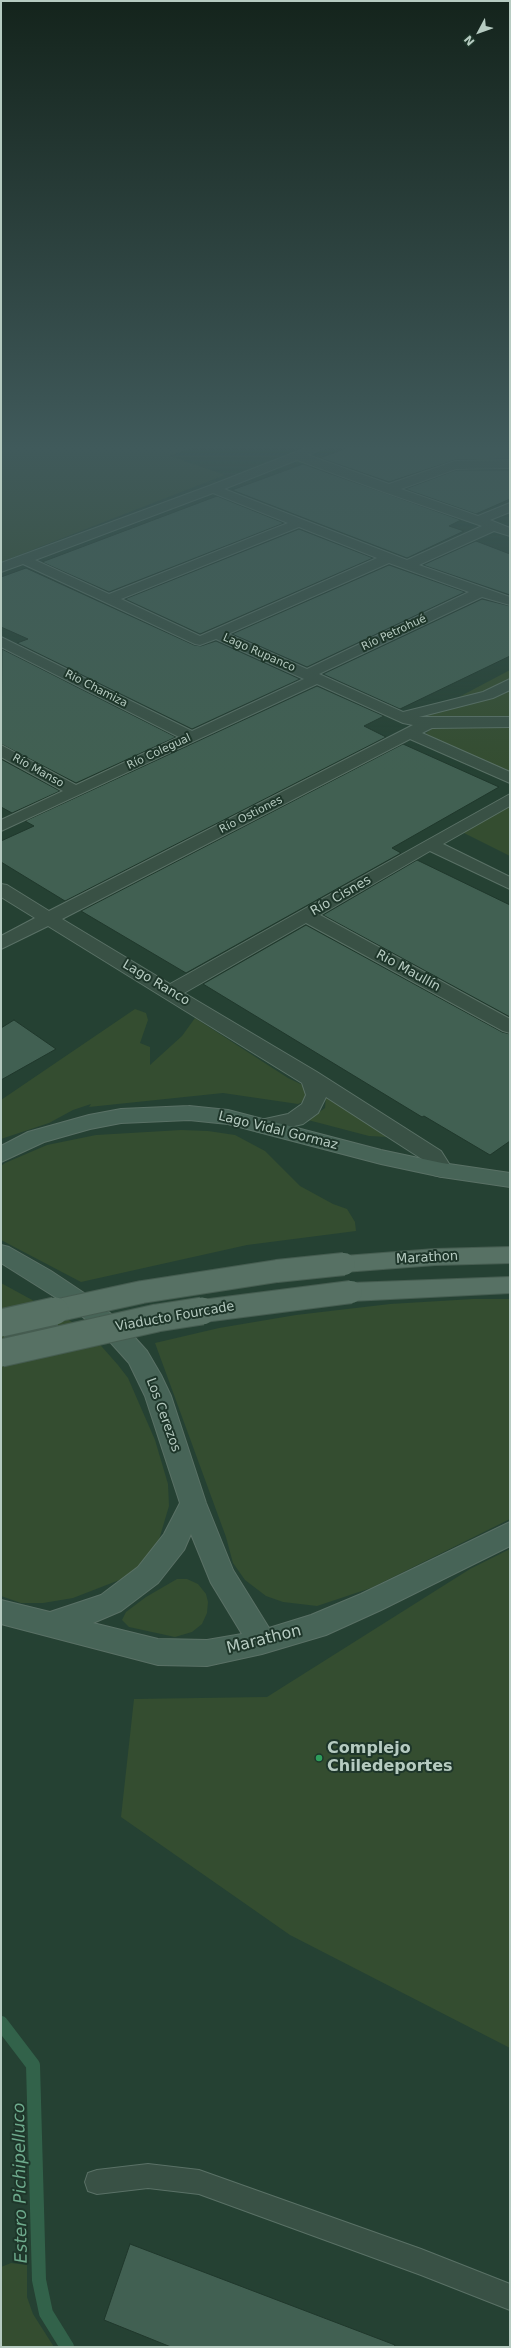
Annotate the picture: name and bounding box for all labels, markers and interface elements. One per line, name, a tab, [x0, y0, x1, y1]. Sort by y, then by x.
north arrow	[459, 12, 499, 52]
text: N	[462, 32, 477, 48]
street label: Río Petrohué	[360, 612, 428, 654]
street label: Lago Rupanco	[221, 631, 297, 675]
street label: Rio Chamiza	[62, 668, 130, 710]
street label: Río Colegual	[125, 731, 193, 773]
street label: Río Manso	[10, 752, 66, 790]
street label: Río Ostiones	[217, 793, 285, 837]
street label: Río Cisnes	[308, 872, 374, 920]
street label: Rio Maullín	[373, 947, 443, 995]
street label: Lago Ranco	[120, 957, 192, 1009]
street label: Lago Vidal Gormaz	[217, 1109, 339, 1153]
street label: Marathon	[396, 1249, 458, 1267]
street label: Viaducto Fourcade	[114, 1299, 236, 1335]
street label: Los Cerezos	[142, 1376, 184, 1454]
street label: Marathon	[225, 1621, 303, 1659]
place label: Complejo Chiledeportes	[327, 1739, 453, 1777]
marker: Complejo Chiledeportes	[314, 1753, 324, 1763]
water label: Estero Pichipelluco	[9, 2103, 33, 2263]

